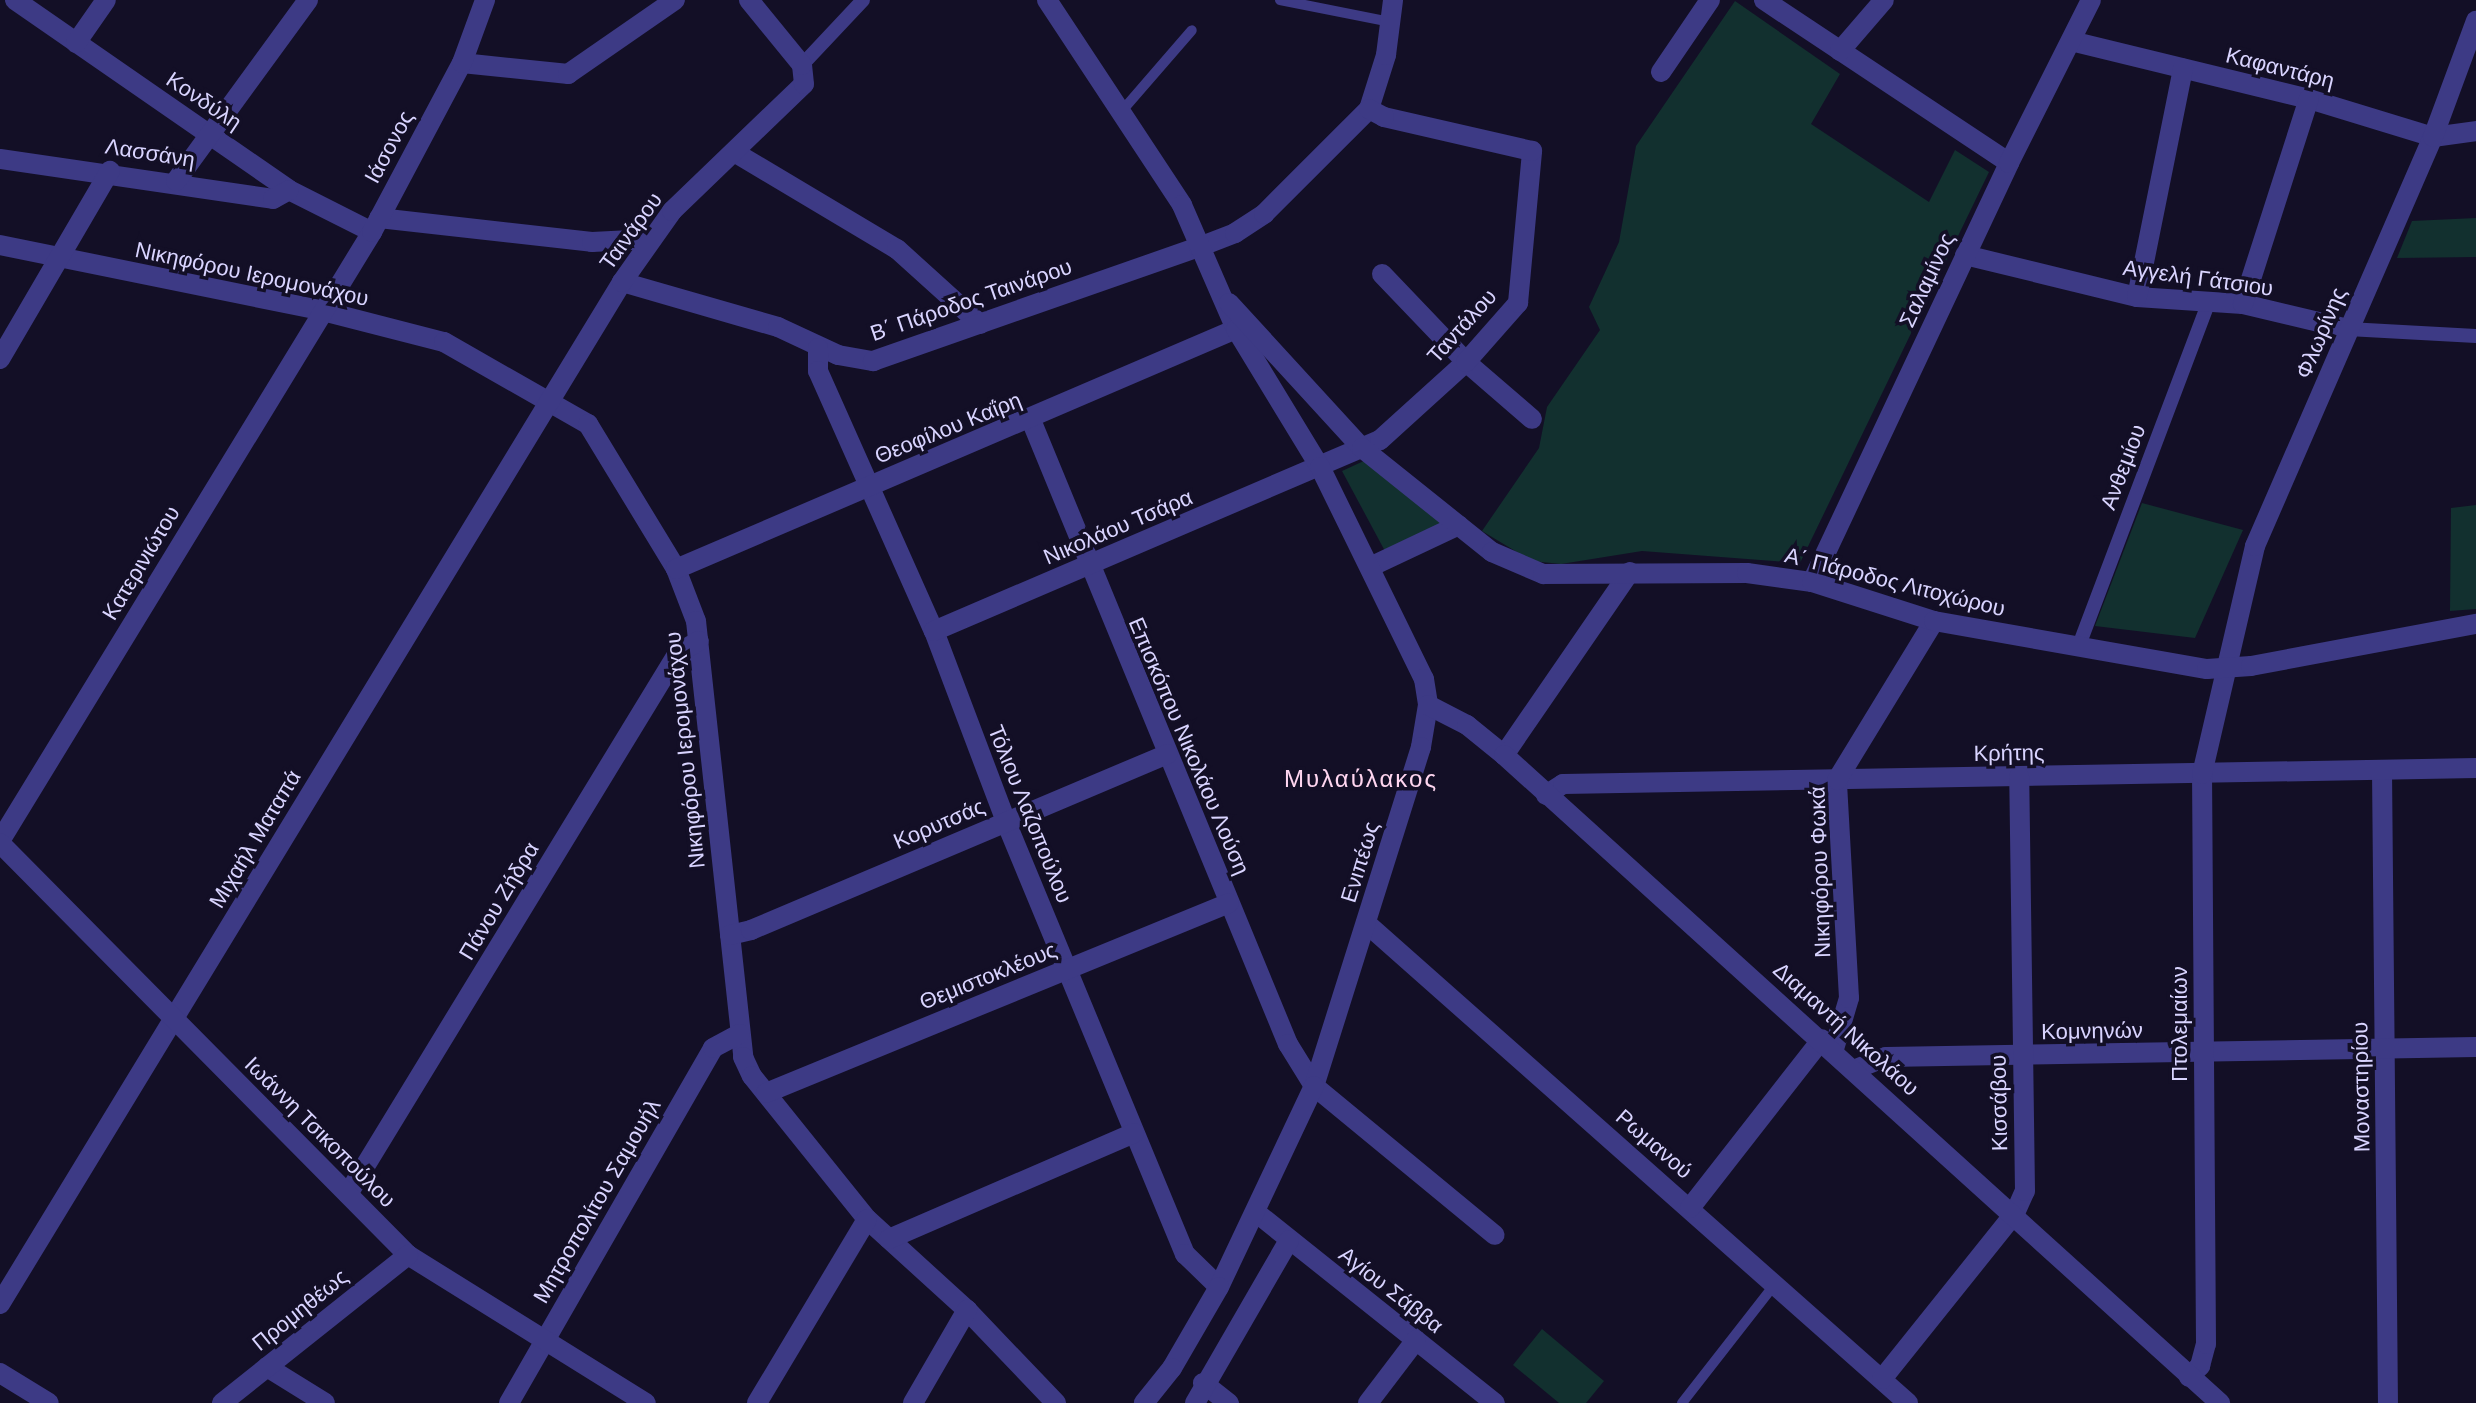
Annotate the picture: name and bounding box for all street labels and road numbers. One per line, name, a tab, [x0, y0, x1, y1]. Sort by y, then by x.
street label: Καφαντάρη	[2223, 42, 2337, 94]
street label: Κονδύλη	[161, 66, 247, 136]
street label: Ιάσονος	[359, 106, 419, 188]
street label: Λασσάνη	[103, 133, 197, 173]
street label: Ταινάρου	[594, 187, 668, 275]
street label: Σαλαμίνος	[1894, 229, 1960, 331]
street label: Νικηφόρου Ιερομονάχου	[133, 236, 371, 312]
street label: Β΄ Πάροδος Ταινάρου	[867, 253, 1075, 347]
street label: Αγγελή Γάτσιου	[2121, 254, 2275, 302]
street label: Ταντάλου	[1422, 283, 1502, 369]
street label: Φλωρίνης	[2290, 283, 2352, 383]
street label: Θεοφίλου Καΐρη	[871, 387, 1025, 469]
street label: Ανθεμίου	[2095, 421, 2151, 513]
street label: Νικολάου Τσάρα	[1039, 484, 1197, 570]
street label: Κατερινιώτου	[97, 501, 185, 625]
street label: Α΄ Πάροδος Λιτοχώρου	[1782, 542, 2008, 622]
street label: Επισκόπου Νικολάου Λούση	[1123, 613, 1255, 879]
street label: Νικηφόρου Ιερομονάχου	[659, 630, 711, 870]
street label: Τόλιου Λαζοπούλου	[982, 721, 1078, 907]
street label: Κρήτης	[1973, 739, 2045, 767]
street label: Μιχαήλ Ματαπά	[204, 765, 306, 913]
street label: Νικηφόρου Φωκά	[1804, 786, 1836, 958]
street label: Κορυτσάς	[889, 793, 989, 855]
street label: Ενιπέως	[1335, 818, 1385, 906]
street label: Πάνου Ζήδρα	[453, 837, 545, 965]
street label: Θεμιστοκλέους	[916, 937, 1060, 1015]
street label: Διαμαντή Νικολάου	[1768, 957, 1924, 1101]
street label: Πτολεμαίων	[2167, 966, 2193, 1082]
street label: Κομνηνών	[2041, 1017, 2143, 1045]
street label: Μοναστηρίου	[2347, 1022, 2375, 1152]
street label: Ιωάννη Τσικοπούλου	[239, 1051, 401, 1213]
street label: Κισσάβου	[1985, 1055, 2013, 1151]
street label: Μητροπολίτου Σαμουήλ	[528, 1094, 666, 1308]
street label: Ρωμανού	[1610, 1104, 1698, 1184]
street label: Αγίου Σάββα	[1334, 1241, 1448, 1339]
street label: Προμηθέως	[247, 1263, 353, 1357]

